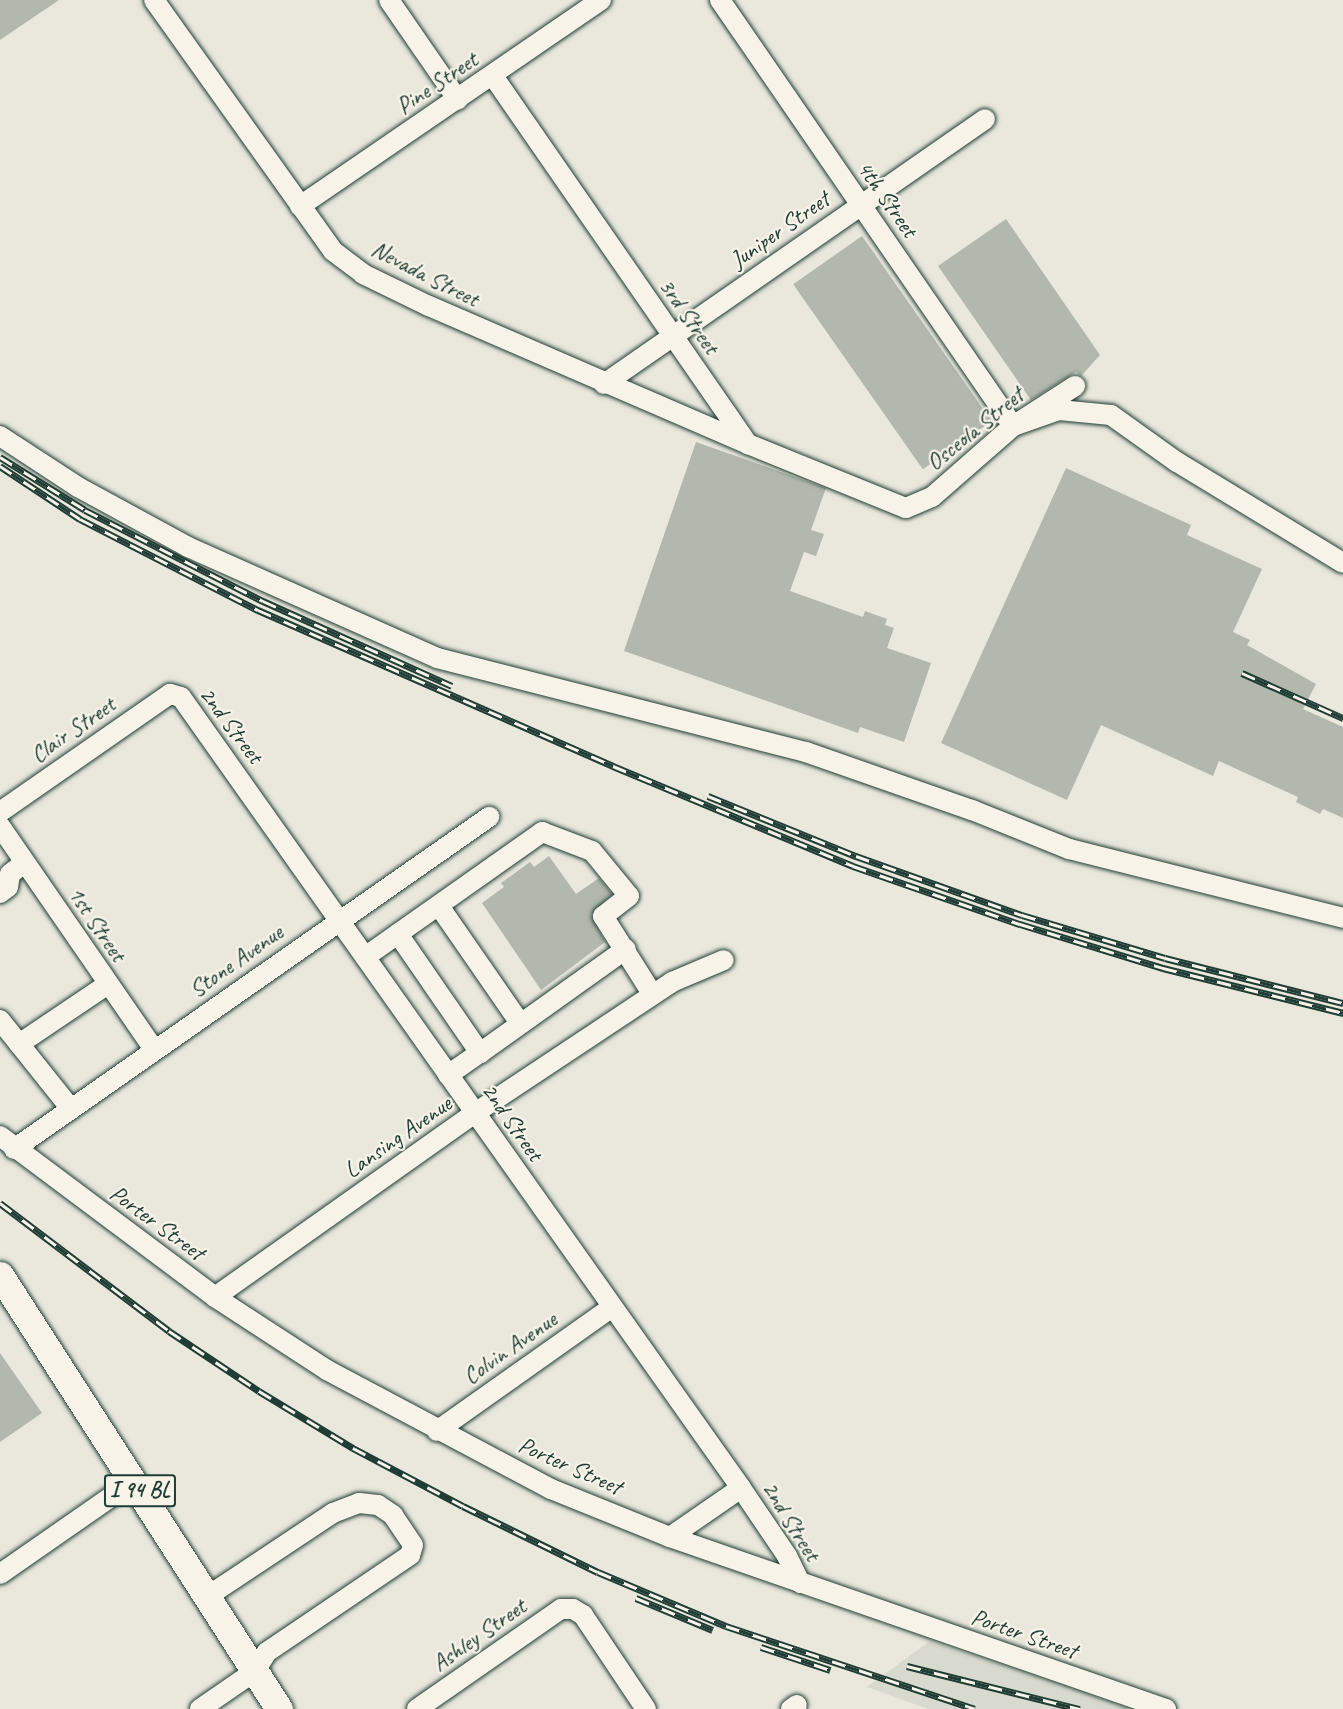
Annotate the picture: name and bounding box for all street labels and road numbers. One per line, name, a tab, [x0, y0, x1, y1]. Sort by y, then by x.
street label: Pine Street	[391, 45, 483, 121]
street label: 4th Street	[850, 155, 924, 243]
street label: Juniper Street	[725, 185, 835, 275]
street label: Nevada Street	[366, 235, 484, 313]
street label: 3rd Street	[652, 272, 726, 360]
street label: Osceola Street	[920, 381, 1030, 477]
street label: 2nd Street	[193, 681, 269, 769]
street label: Clair Street	[25, 690, 121, 770]
street label: 1st Street	[61, 881, 133, 967]
street label: Stone Avenue	[183, 918, 289, 1004]
street label: 2nd Street	[475, 1077, 549, 1167]
street label: Lansing Avenue	[339, 1090, 457, 1184]
street label: Porter Street	[104, 1179, 210, 1267]
street label: Colvin Avenue	[457, 1305, 563, 1391]
street label: Porter Street	[514, 1430, 626, 1502]
road number: I 94 BL	[102, 1472, 178, 1510]
street label: 2nd Street	[755, 1476, 827, 1566]
street label: Ashley Street	[426, 1592, 532, 1678]
street label: Porter Street	[967, 1602, 1081, 1666]

